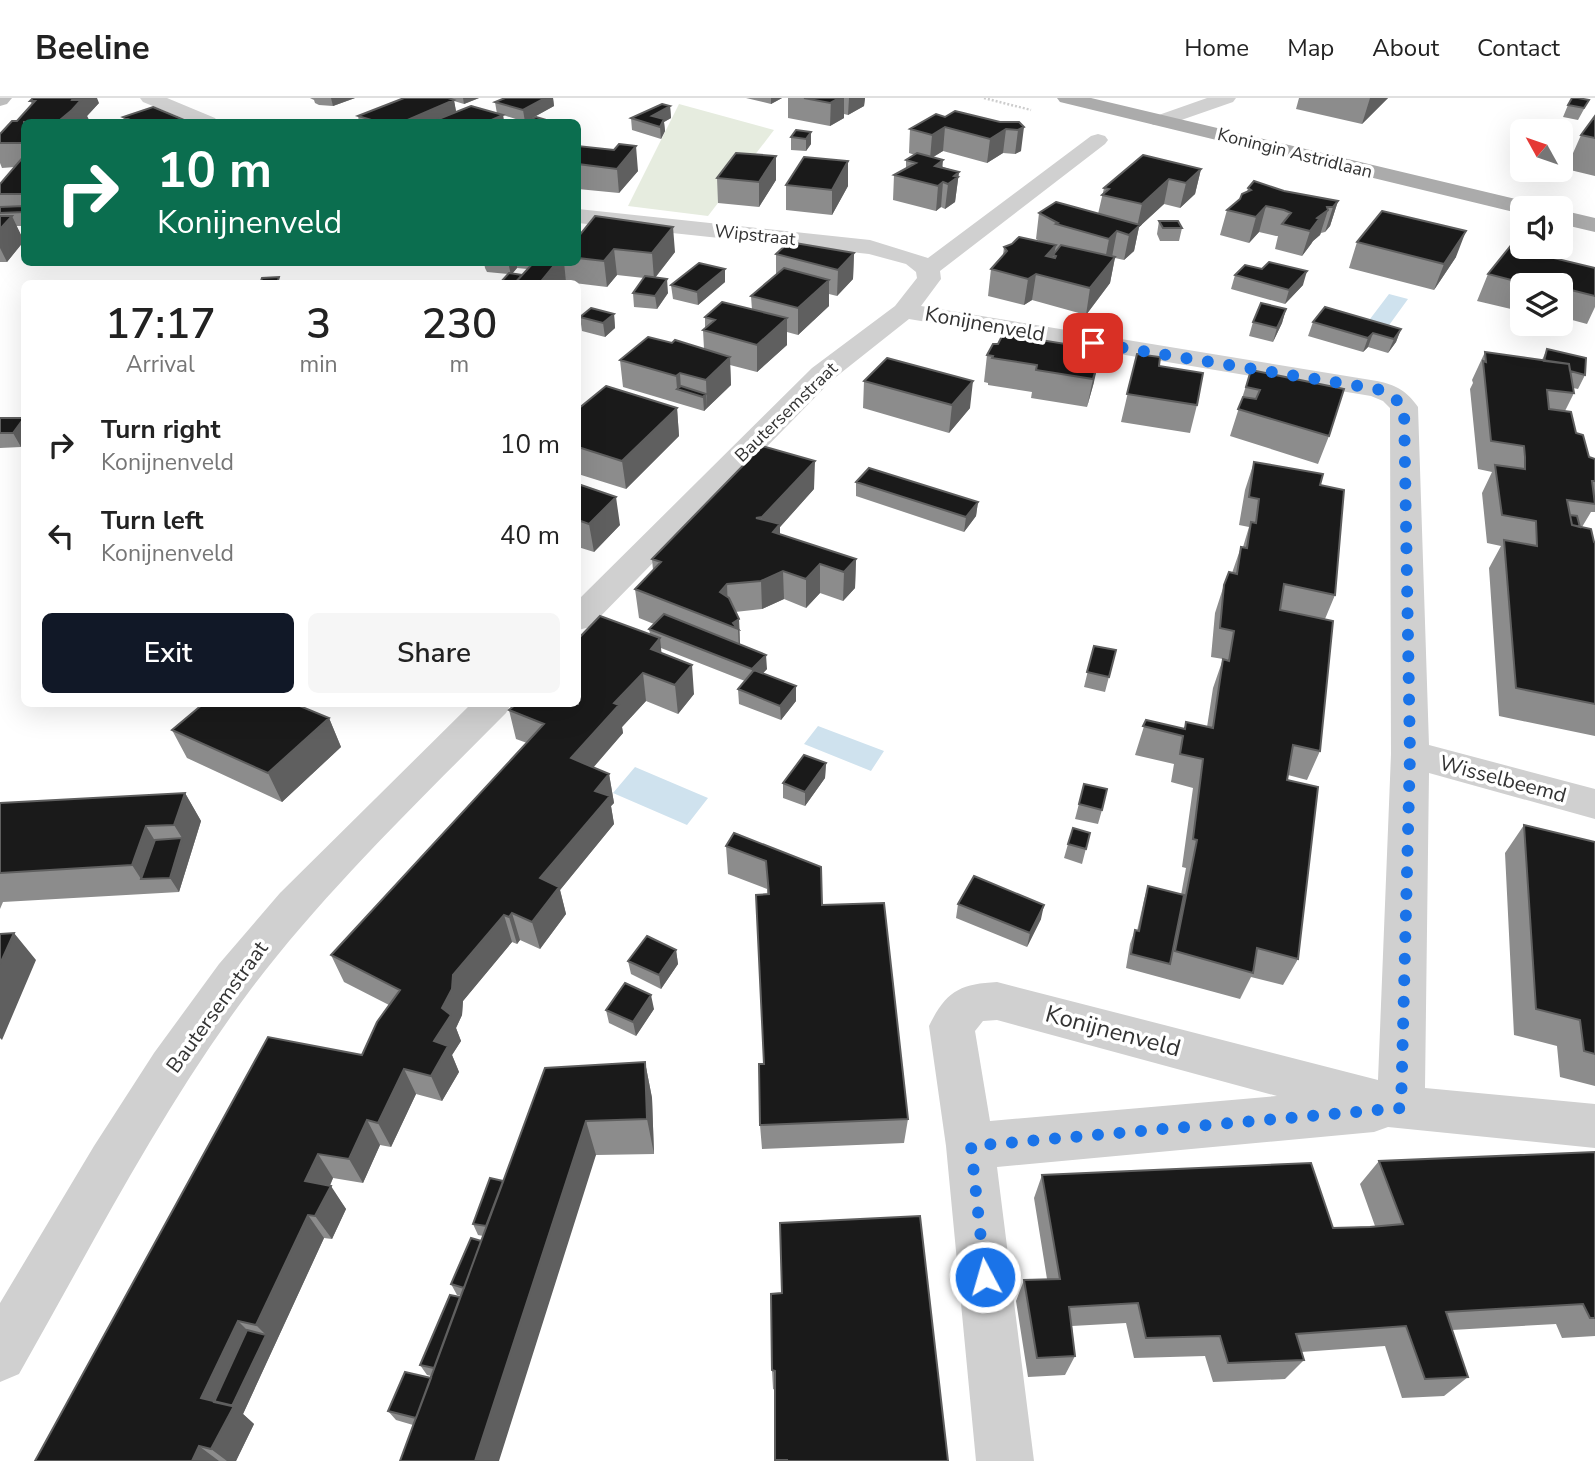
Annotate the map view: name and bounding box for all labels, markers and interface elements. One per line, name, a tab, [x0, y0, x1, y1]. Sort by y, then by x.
text: Beeline	[35, 26, 150, 71]
text: Home	[1184, 32, 1249, 64]
text: Map	[1287, 32, 1334, 64]
text: About	[1372, 32, 1439, 64]
text: Contact	[1477, 32, 1560, 64]
north arrow	[1510, 119, 1573, 182]
map controls	[1510, 119, 1573, 336]
street label: Koningin Astridlaan	[1215, 122, 1375, 184]
text: 10 m	[157, 137, 272, 204]
icon: right	[42, 147, 133, 238]
button: sound	[1510, 196, 1573, 259]
text: Konijnenveld	[157, 201, 342, 244]
street label: Wipstraat	[713, 219, 797, 251]
button: layers	[1510, 273, 1573, 336]
text: 17:17	[105, 296, 216, 353]
text: 3	[306, 296, 331, 353]
text: 230	[421, 296, 497, 353]
street label: Konijnenveld	[923, 300, 1047, 348]
pin	[1063, 313, 1123, 373]
icon: arrive	[1074, 324, 1112, 362]
text: Arrival	[126, 349, 195, 380]
text: min	[300, 349, 338, 380]
text: m	[449, 349, 469, 380]
street label: Bautersemstraat	[729, 356, 843, 467]
text: Turn right	[101, 412, 220, 447]
icon: right	[42, 426, 80, 464]
text: 10 m	[500, 427, 560, 462]
text: Konijnenveld	[101, 447, 234, 478]
text: Turn left	[101, 503, 204, 538]
icon: left	[42, 517, 80, 555]
text: 40 m	[500, 518, 560, 553]
text: Konijnenveld	[101, 538, 234, 569]
button: Exit	[42, 613, 294, 693]
button: Share	[308, 613, 560, 693]
street label: Wisselbeemd	[1436, 749, 1570, 809]
street label: Bautersemstraat	[160, 935, 275, 1079]
street label: Konijnenveld	[1042, 998, 1184, 1064]
position arrow	[948, 1240, 1022, 1314]

